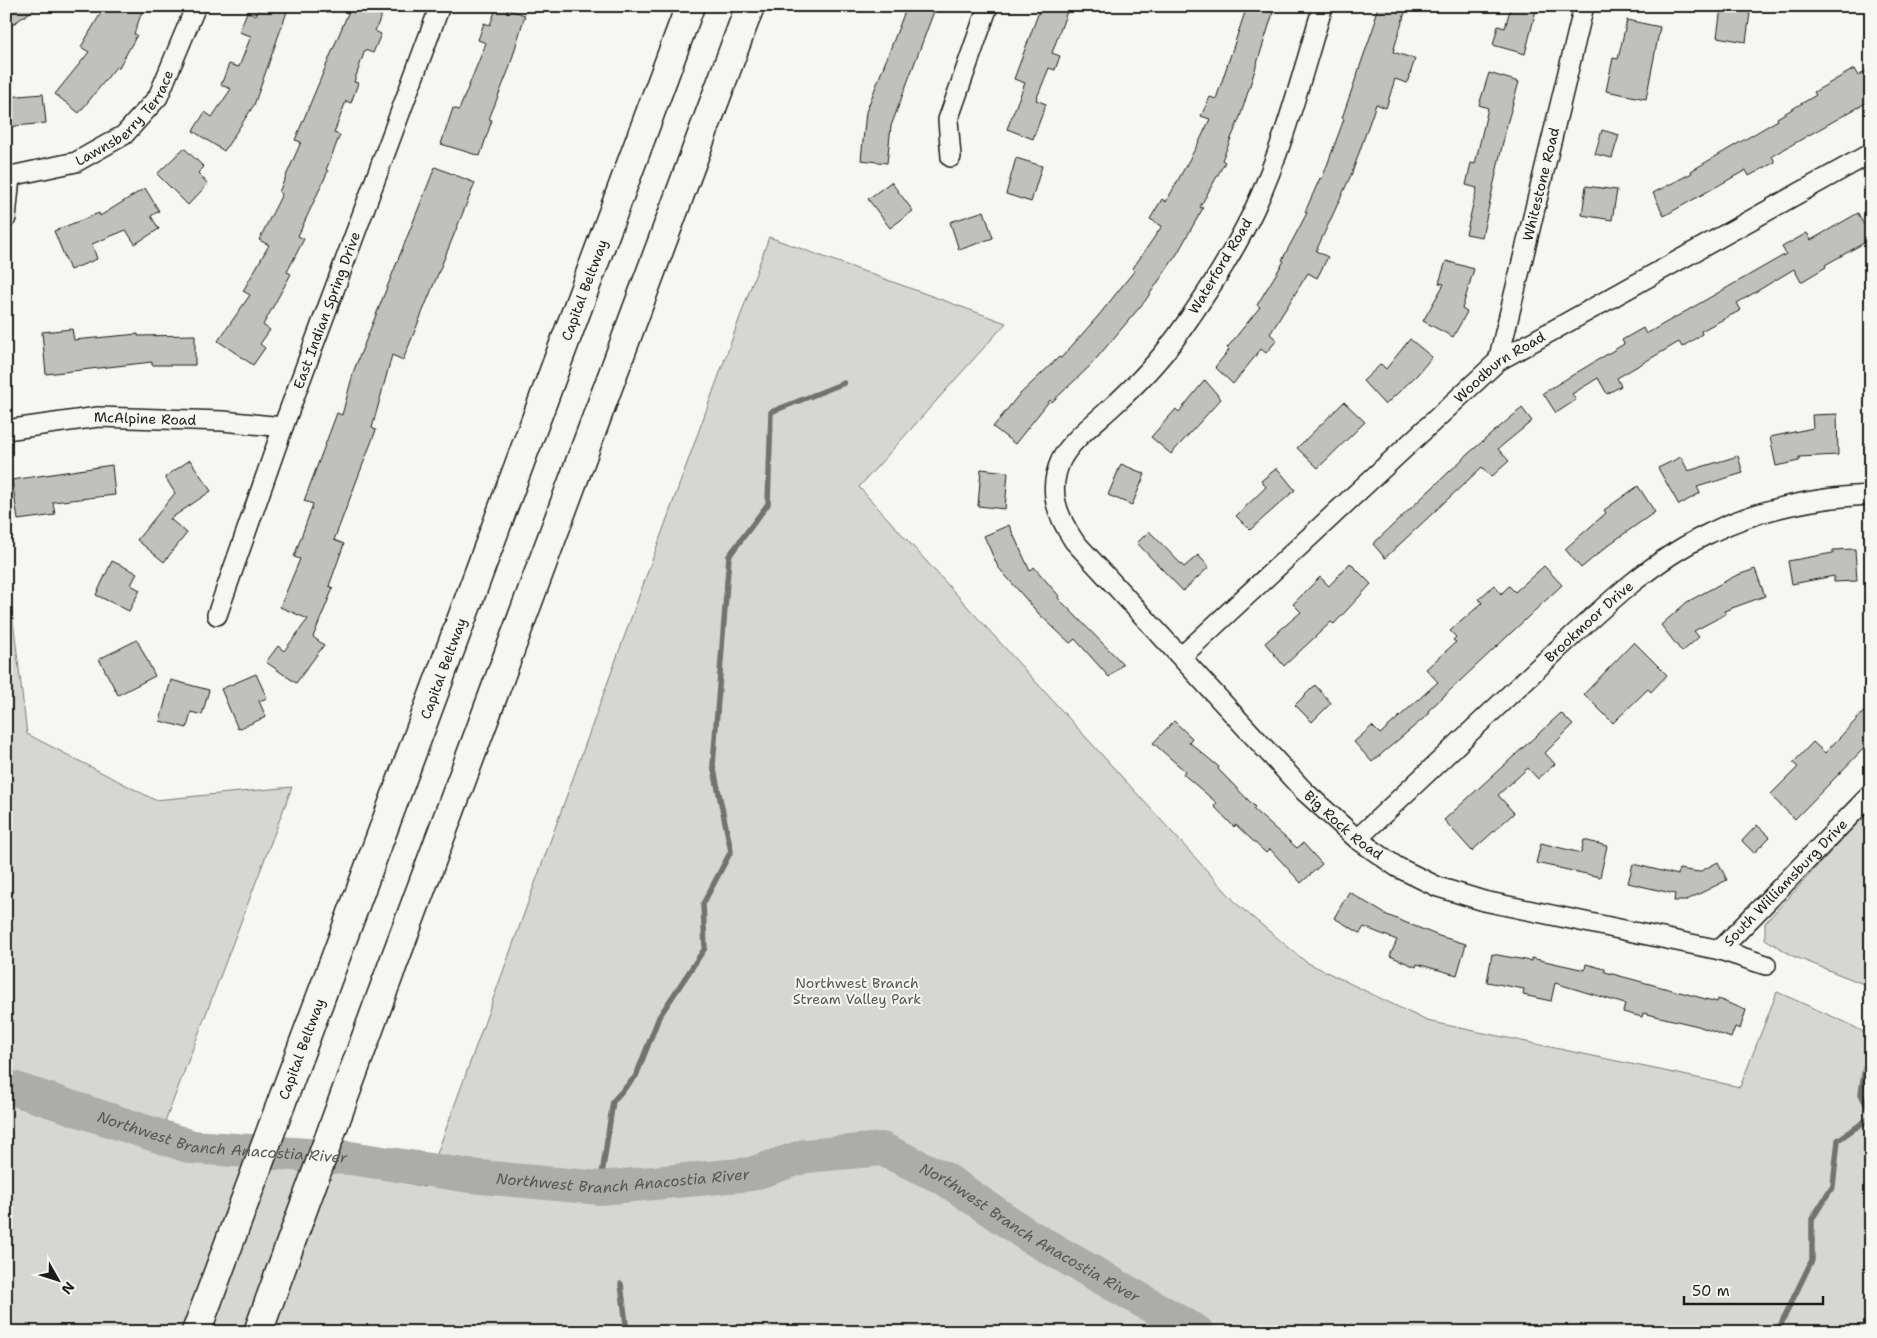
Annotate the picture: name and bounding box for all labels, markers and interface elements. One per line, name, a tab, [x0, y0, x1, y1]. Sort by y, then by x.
street label: Lawnsberry Terrace	[72, 67, 177, 170]
street label: Whitestone Road	[1518, 125, 1563, 243]
street label: Waterford Road	[1184, 215, 1256, 317]
street label: East Indian Spring Drive	[289, 229, 364, 391]
street label: Capital Beltway	[557, 237, 611, 343]
street label: Woodburn Road	[1450, 327, 1548, 407]
street label: McAlpine Road	[94, 408, 197, 429]
street label: Brookmoor Drive	[1541, 577, 1637, 666]
street label: Capital Beltway	[416, 615, 470, 722]
street label: Big Rock Road	[1300, 786, 1387, 864]
street label: South Williamsburg Drive	[1720, 815, 1851, 950]
park label: Northwest Branch Stream Valley Park	[793, 974, 921, 1008]
street label: Capital Beltway	[274, 996, 328, 1102]
water label: Northwest Branch Anacostia River	[95, 1107, 349, 1168]
water label: Northwest Branch Anacostia River	[916, 1158, 1144, 1308]
water label: Northwest Branch Anacostia River	[495, 1164, 751, 1198]
north arrow	[32, 1256, 82, 1306]
scale bar	[1684, 1273, 1823, 1305]
text: N	[58, 1278, 79, 1298]
text: 50 m	[1692, 1281, 1730, 1301]

